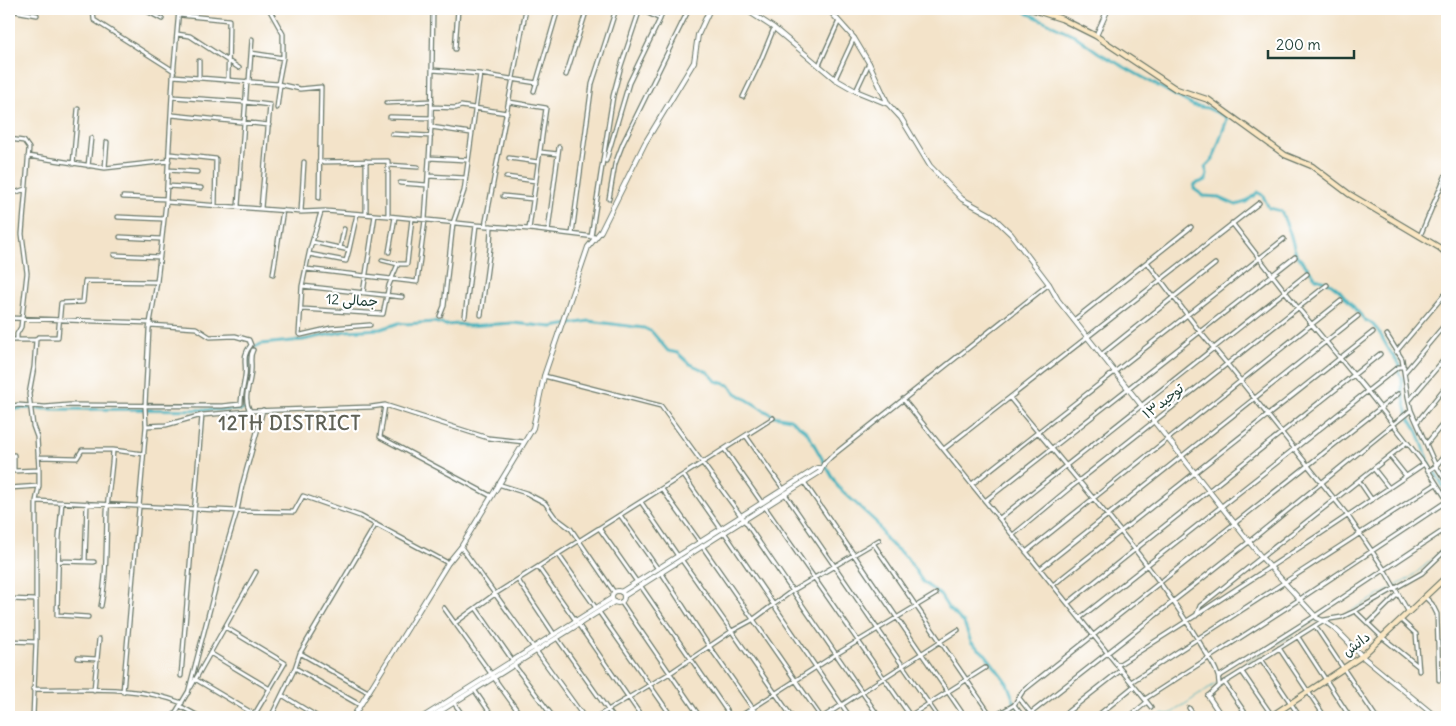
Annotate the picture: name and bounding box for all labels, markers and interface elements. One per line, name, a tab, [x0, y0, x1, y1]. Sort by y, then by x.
scale bar	[1268, 28, 1355, 60]
text: 200 m	[1276, 35, 1321, 54]
street label: جمالی 12	[325, 290, 379, 310]
street label: توحید۱۳	[1139, 379, 1188, 423]
district label: 12TH DISTRICT	[218, 411, 362, 435]
street label: دانش	[1338, 628, 1374, 660]

